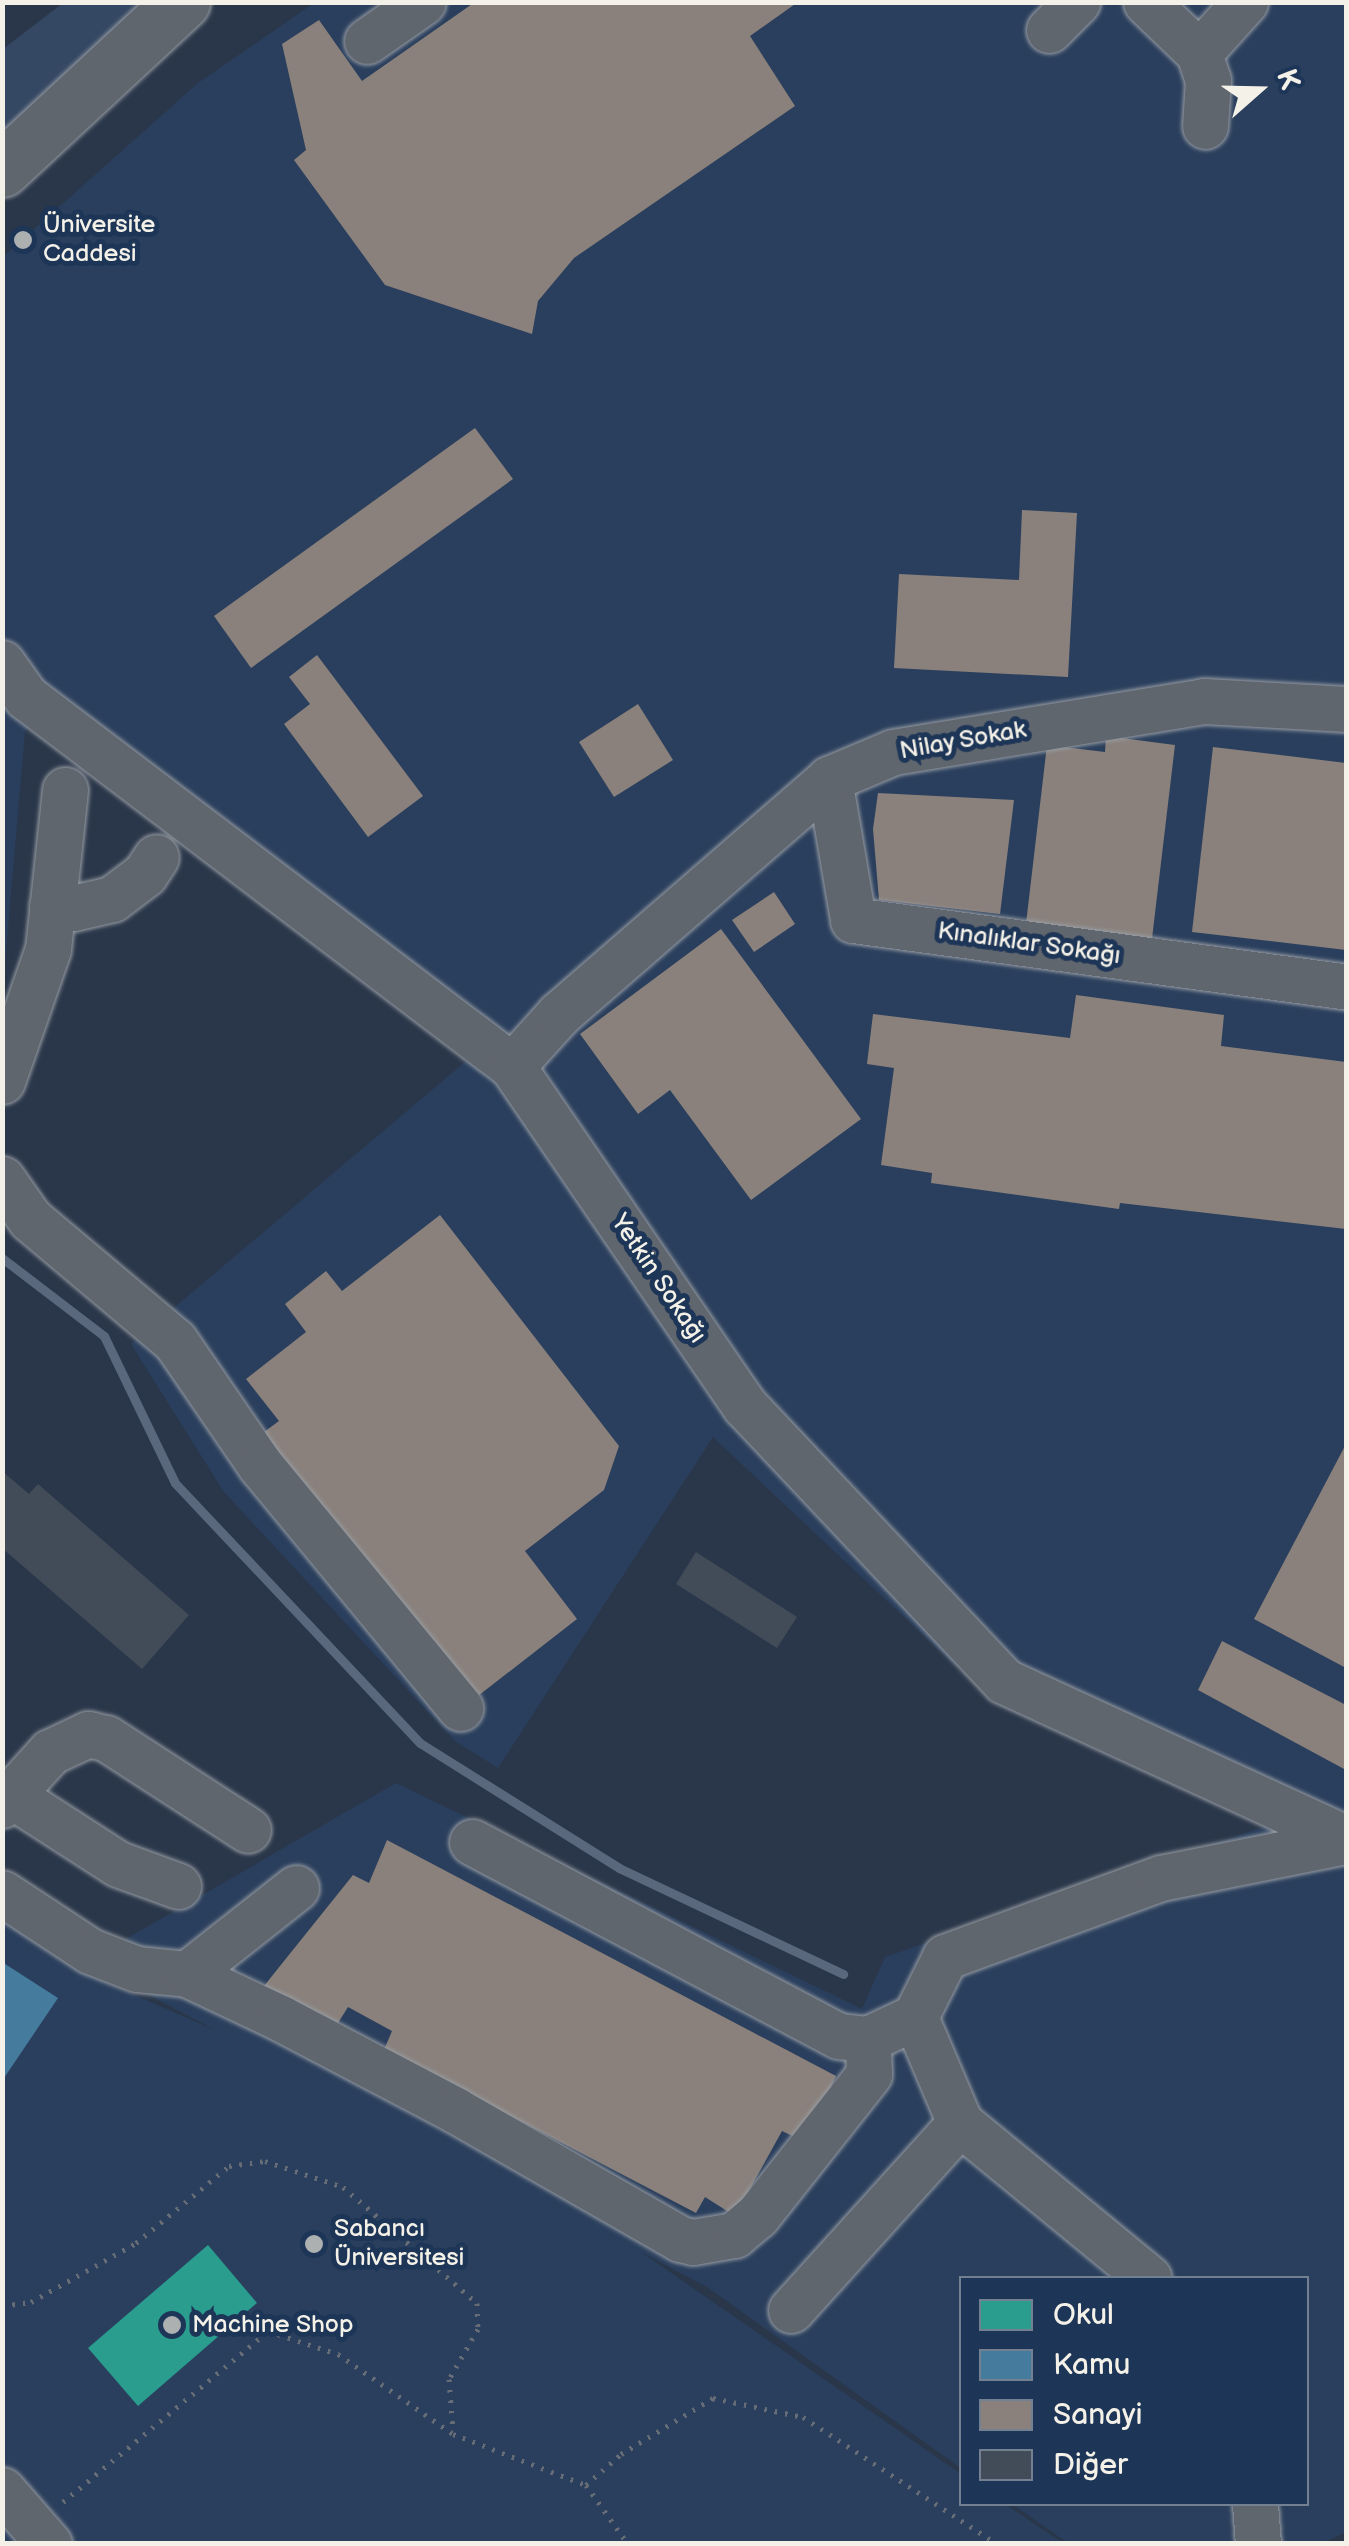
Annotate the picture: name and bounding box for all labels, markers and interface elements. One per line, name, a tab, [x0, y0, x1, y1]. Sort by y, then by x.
north arrow	[1209, 40, 1309, 140]
text: K	[1269, 65, 1306, 94]
place label: Üniversite Caddesi	[43, 211, 155, 270]
marker: Üniversite Caddesi	[12, 229, 34, 251]
street label: Nilay Sokak	[896, 715, 1030, 767]
street label: Kınalıklar Sokağı	[935, 916, 1123, 972]
street label: Yetkin Sokağı	[604, 1209, 712, 1349]
place label: Sabancı Üniversitesi	[334, 2215, 464, 2274]
marker: Sabancı Üniversitesi	[303, 2233, 325, 2255]
legend	[959, 2276, 1309, 2506]
text: Okul	[1053, 2297, 1114, 2333]
place label: Machine Shop	[192, 2310, 354, 2340]
marker: Machine Shop	[161, 2314, 183, 2336]
text: Kamu	[1053, 2347, 1130, 2383]
text: Sanayi	[1053, 2397, 1143, 2433]
text: Diğer	[1053, 2447, 1128, 2483]

